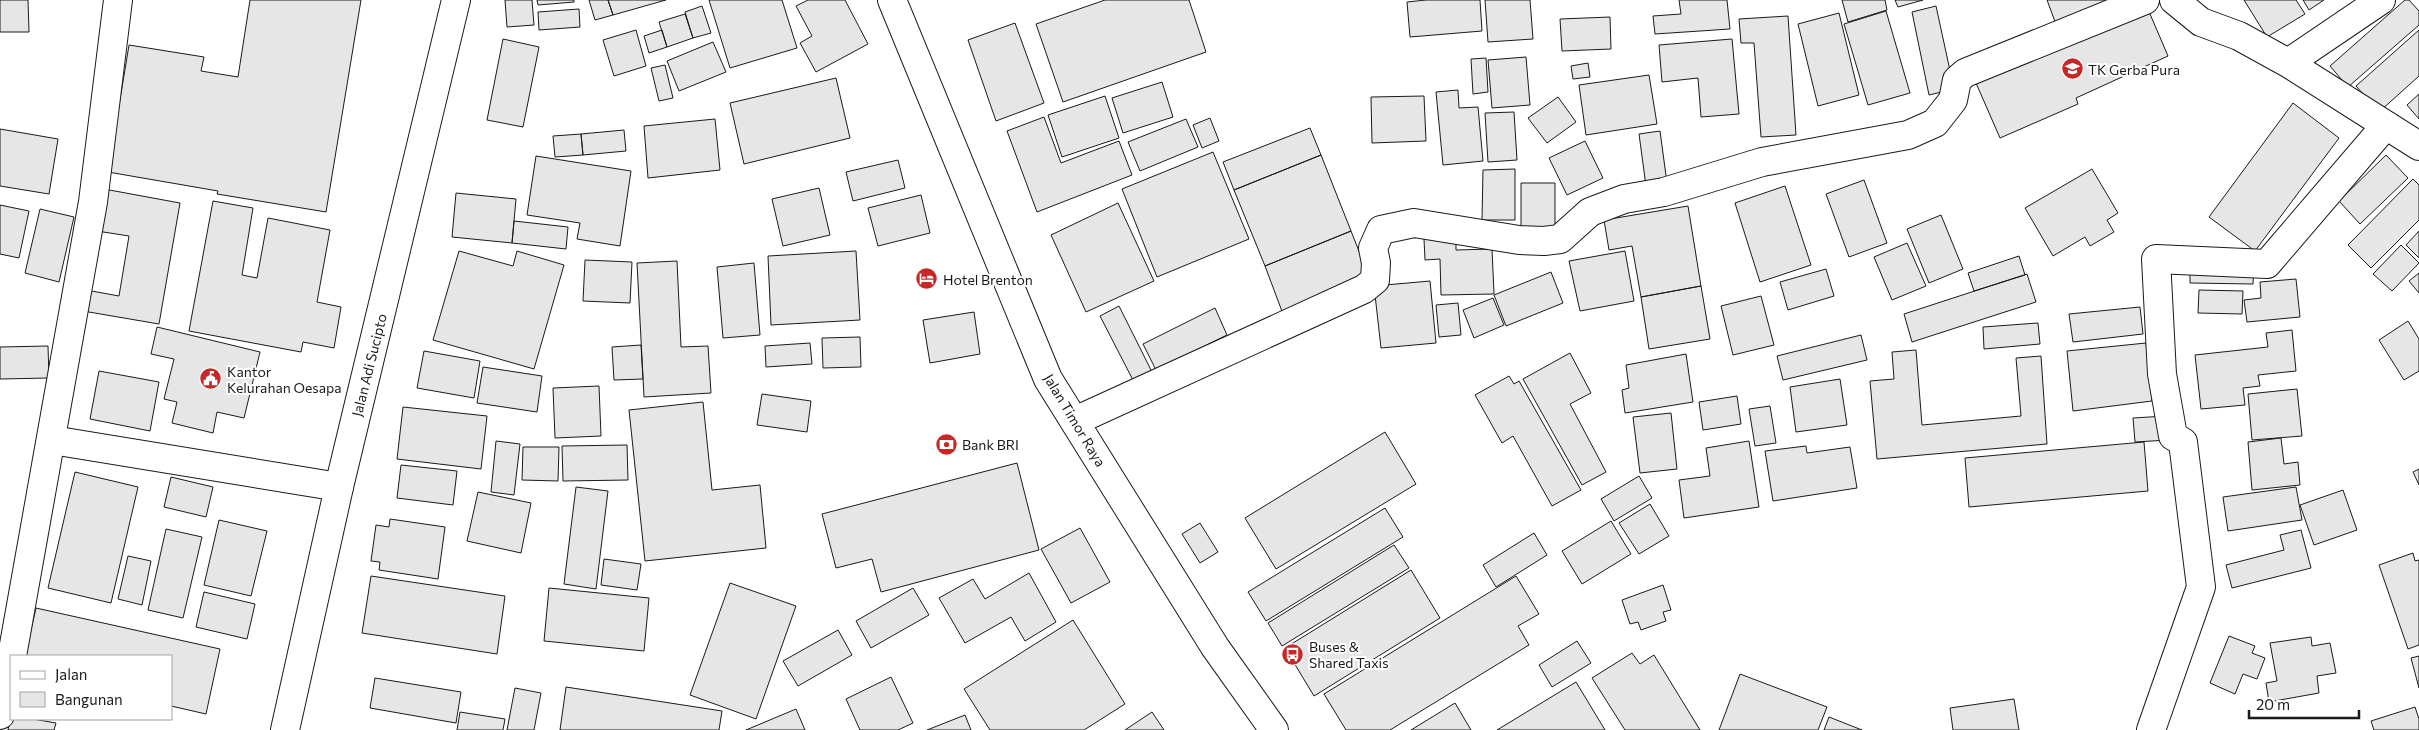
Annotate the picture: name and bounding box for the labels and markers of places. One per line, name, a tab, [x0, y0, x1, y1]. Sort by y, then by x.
school or university icon: TK Gerba Pura	[2060, 57, 2084, 81]
place label: TK Gerba Pura	[2088, 61, 2180, 78]
hotel icon: Hotel Brenton	[915, 267, 939, 291]
place label: Hotel Brenton	[943, 271, 1033, 288]
place label: Kantor Kelurahan Oesapa	[227, 363, 342, 396]
public building icon: Kantor Kelurahan Oesapa	[199, 367, 223, 391]
bank icon: Bank BRI	[934, 432, 958, 456]
place label: Bank BRI	[962, 436, 1019, 453]
place label: Buses & Shared Taxis	[1309, 638, 1389, 671]
bus stop icon: Buses & Shared Taxis	[1281, 642, 1305, 666]

